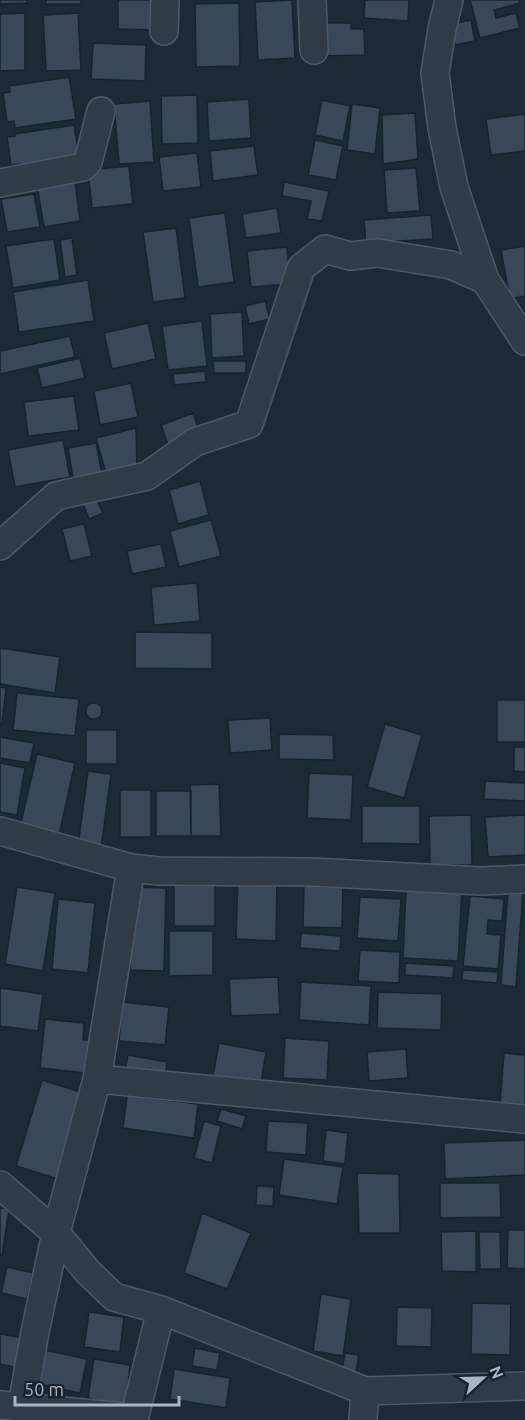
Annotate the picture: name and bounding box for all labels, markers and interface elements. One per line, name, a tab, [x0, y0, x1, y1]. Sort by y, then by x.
north arrow	[453, 1348, 513, 1408]
text: N	[486, 1363, 507, 1381]
scale bar	[15, 1369, 178, 1407]
text: 50 m	[24, 1379, 64, 1399]

